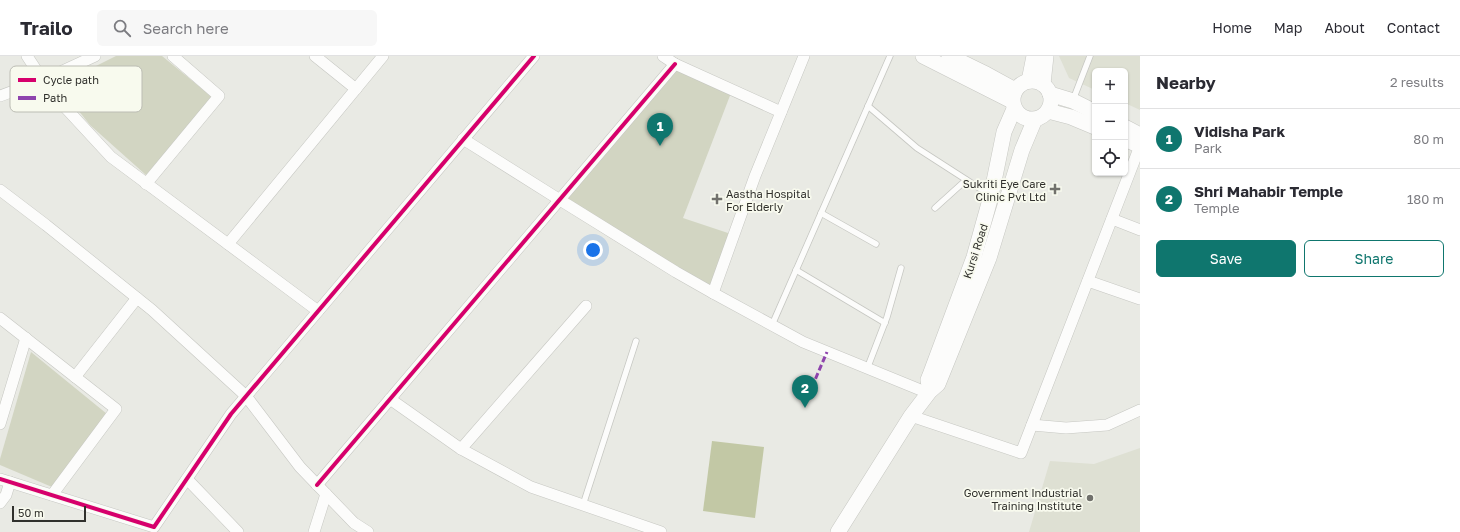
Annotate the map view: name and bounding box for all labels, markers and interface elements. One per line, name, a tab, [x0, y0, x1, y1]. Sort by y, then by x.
search box	[97, 10, 377, 46]
text: Trailo	[20, 16, 73, 39]
icon: search	[111, 17, 133, 39]
text: Search here	[143, 19, 229, 37]
text: Home	[1212, 19, 1252, 36]
text: Map	[1274, 19, 1302, 36]
text: About	[1324, 19, 1365, 36]
text: Contact	[1387, 19, 1440, 36]
legend	[10, 66, 142, 112]
map controls	[1092, 68, 1128, 176]
button: +	[1092, 68, 1128, 104]
text: Nearby	[1156, 72, 1216, 93]
text: Cycle path	[43, 73, 99, 86]
text: 2 results	[1390, 74, 1444, 90]
text: Path	[43, 91, 67, 104]
button: −	[1092, 104, 1128, 140]
pin: 1	[647, 113, 673, 146]
text: Vidisha Park	[1194, 122, 1285, 140]
text: 1	[1166, 131, 1172, 147]
text: 80 m	[1413, 131, 1444, 147]
button: locate	[1092, 140, 1128, 176]
text: Park	[1194, 140, 1222, 156]
place label: Sukriti Eye Care Clinic Pvt Ltd	[963, 177, 1046, 203]
text: Shri Mahabir Temple	[1194, 182, 1343, 200]
marker: Sukriti Eye Care Clinic Pvt Ltd	[1049, 183, 1061, 195]
place label: Aastha Hospital For Elderly	[726, 187, 811, 213]
text: 2	[1165, 191, 1173, 207]
text: 180 m	[1407, 191, 1444, 207]
marker: Aastha Hospital For Elderly	[711, 193, 723, 205]
text: Temple	[1194, 200, 1240, 216]
street label: Kursi Road	[960, 222, 990, 280]
your location	[583, 240, 603, 260]
button: Save	[1156, 240, 1296, 277]
button: Share	[1304, 240, 1444, 277]
pin: 2	[792, 375, 818, 408]
place label: Government Industrial Training Institute	[964, 486, 1082, 512]
marker: Government Industrial Training Institute	[1085, 493, 1095, 503]
scale bar	[12, 504, 86, 523]
text: 50 m	[18, 506, 44, 519]

